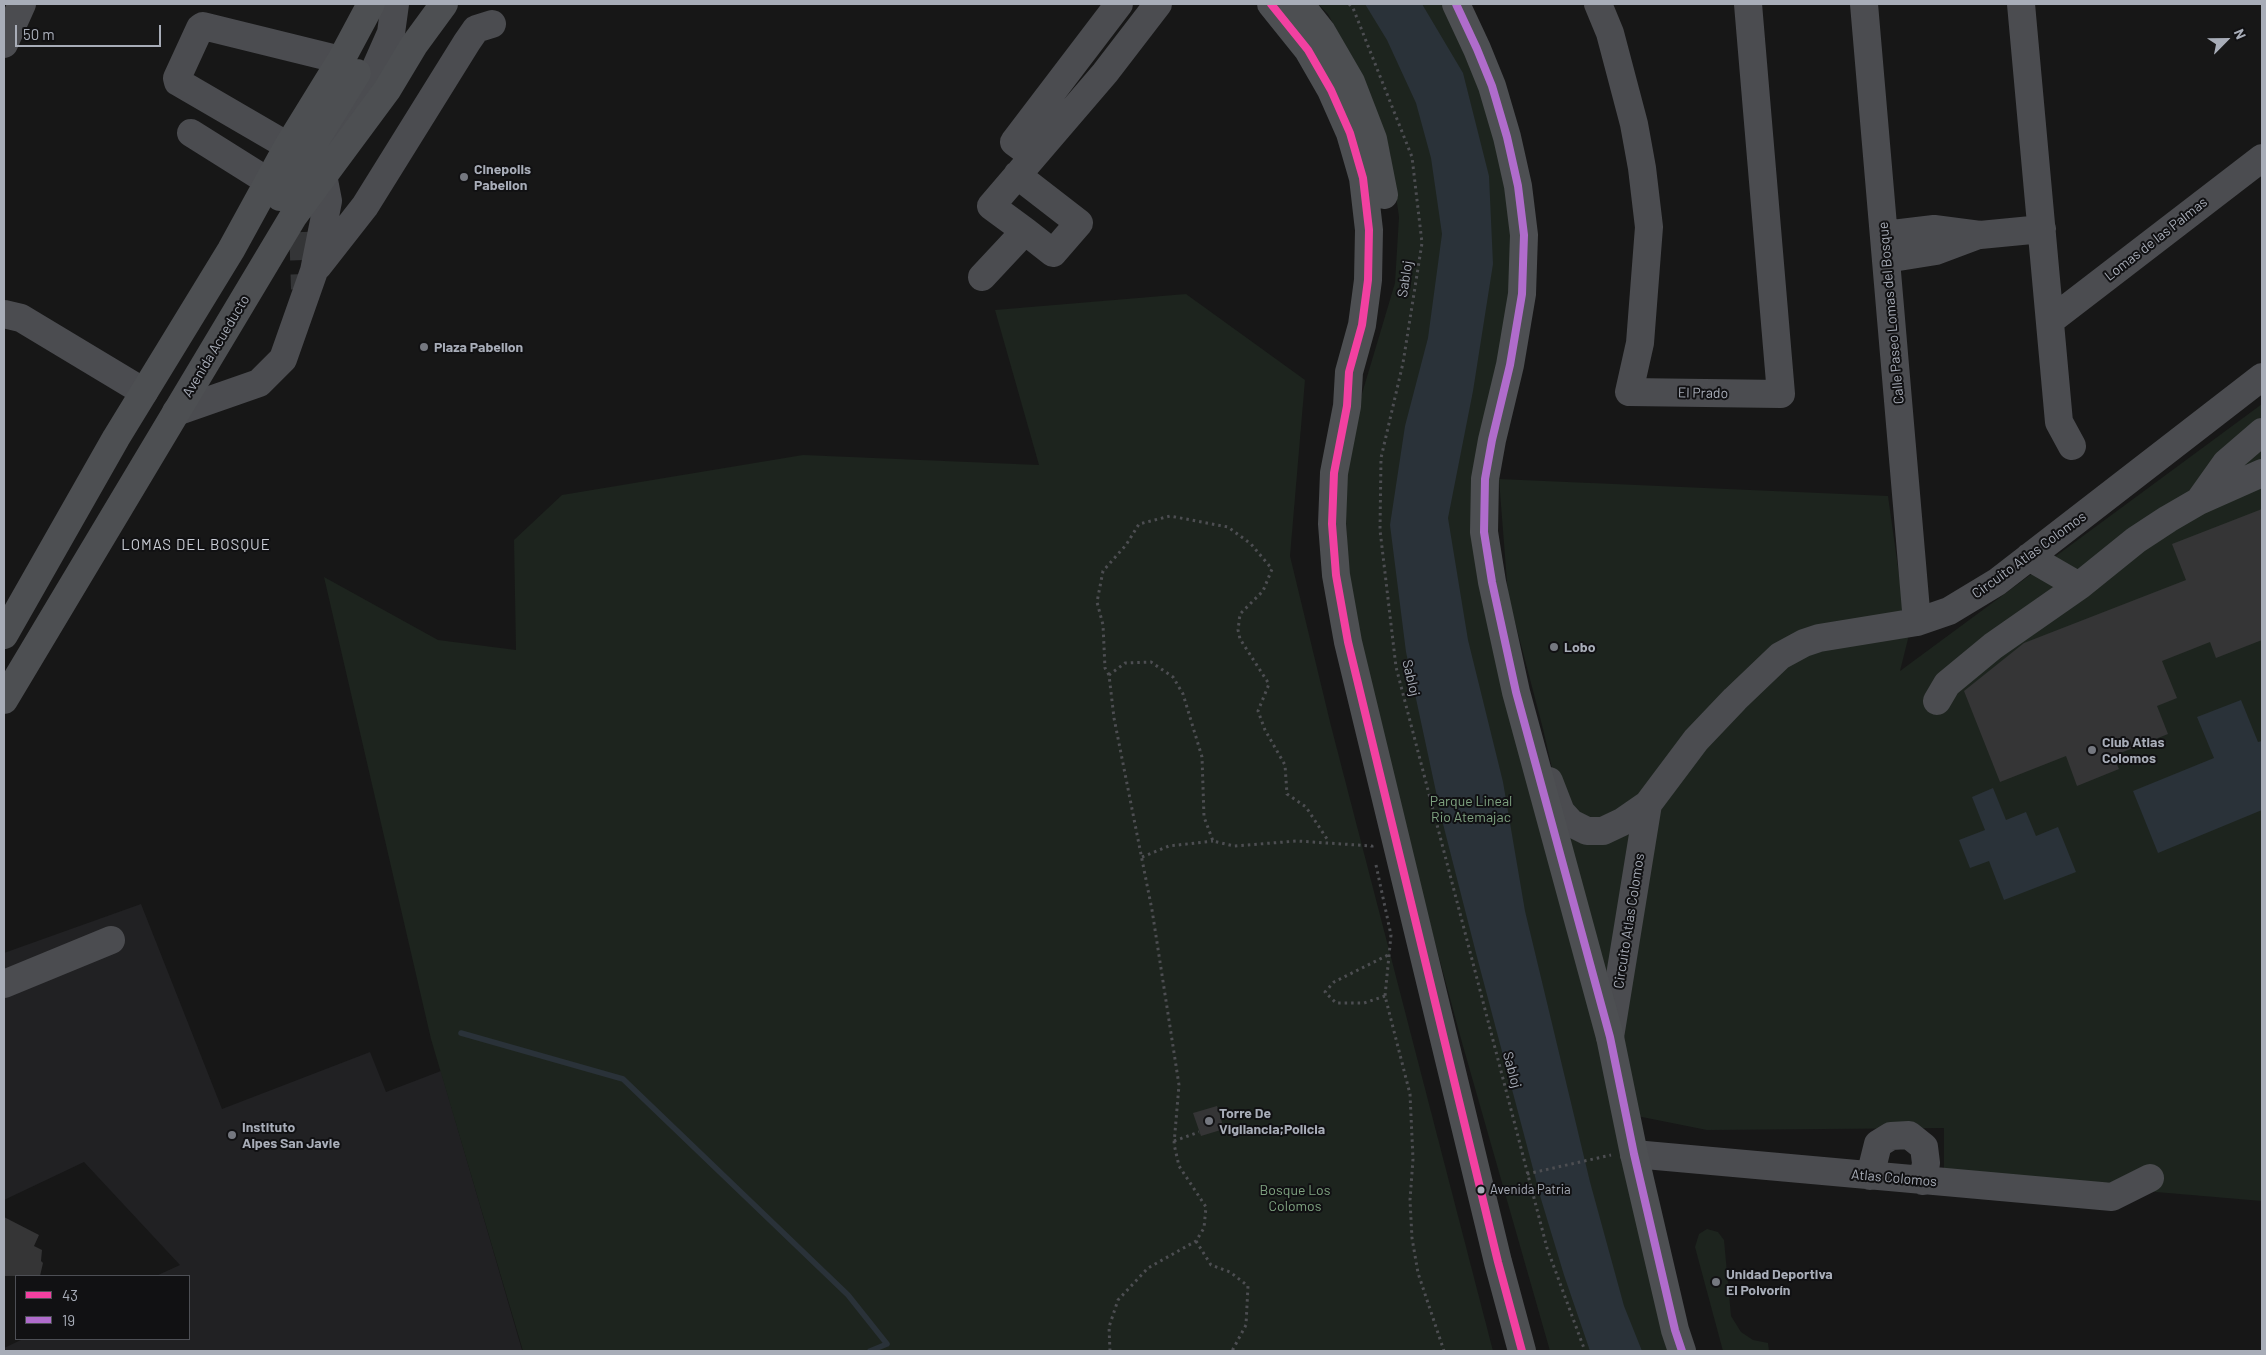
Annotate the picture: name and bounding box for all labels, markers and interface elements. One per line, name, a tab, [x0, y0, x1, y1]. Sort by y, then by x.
scale bar	[18, 15, 164, 47]
north arrow	[2201, 15, 2251, 65]
text: 50 m	[23, 25, 55, 43]
text: N	[2231, 26, 2250, 42]
place label: Cinepolis Pabellon	[474, 161, 531, 193]
marker: Cinepolis Pabellon	[458, 171, 470, 183]
street label: Lomas de las Palmas	[2101, 194, 2211, 284]
street label: Calle Paseo Lomas del Bosque	[1875, 221, 1907, 405]
street label: Sabloj	[1394, 259, 1416, 299]
street label: Avenida Acueducto	[179, 292, 253, 400]
place label: Plaza Pabellon	[434, 339, 523, 355]
marker: Plaza Pabellon	[418, 341, 430, 353]
street label: El Prado	[1678, 384, 1728, 402]
street label: Circuito Atlas Colomos	[1969, 508, 2089, 602]
district label: LOMAS DEL BOSQUE	[119, 536, 273, 554]
place label: Lobo	[1564, 639, 1595, 655]
marker: Lobo	[1548, 641, 1560, 653]
street label: Sabloj	[1399, 658, 1423, 698]
place label: Club Atlas Colomos	[2102, 734, 2164, 766]
marker: Club Atlas Colomos	[2086, 744, 2098, 756]
park label: Parque Lineal Rio Atemajac	[1430, 793, 1512, 826]
street label: Circuito Atlas Colomos	[1610, 852, 1648, 990]
street label: Sabloj	[1499, 1050, 1525, 1090]
place label: Torre De Vigilancia;Policia	[1219, 1105, 1325, 1138]
marker: Torre De Vigilancia;Policia	[1203, 1115, 1215, 1127]
place label: Instituto Alpes San Javie	[242, 1119, 340, 1152]
marker: Instituto Alpes San Javie	[226, 1129, 238, 1141]
street label: Atlas Colomos	[1850, 1166, 1938, 1190]
park label: Bosque Los Colomos	[1260, 1182, 1330, 1214]
place label: Avenida Patria	[1490, 1182, 1571, 1198]
marker: Avenida Patria	[1476, 1185, 1486, 1195]
place label: Unidad Deportiva El Polvorín	[1726, 1266, 1833, 1298]
legend	[15, 1275, 190, 1340]
marker: Unidad Deportiva El Polvorín	[1710, 1276, 1722, 1288]
text: 43	[62, 1286, 78, 1304]
text: 19	[62, 1311, 75, 1329]

